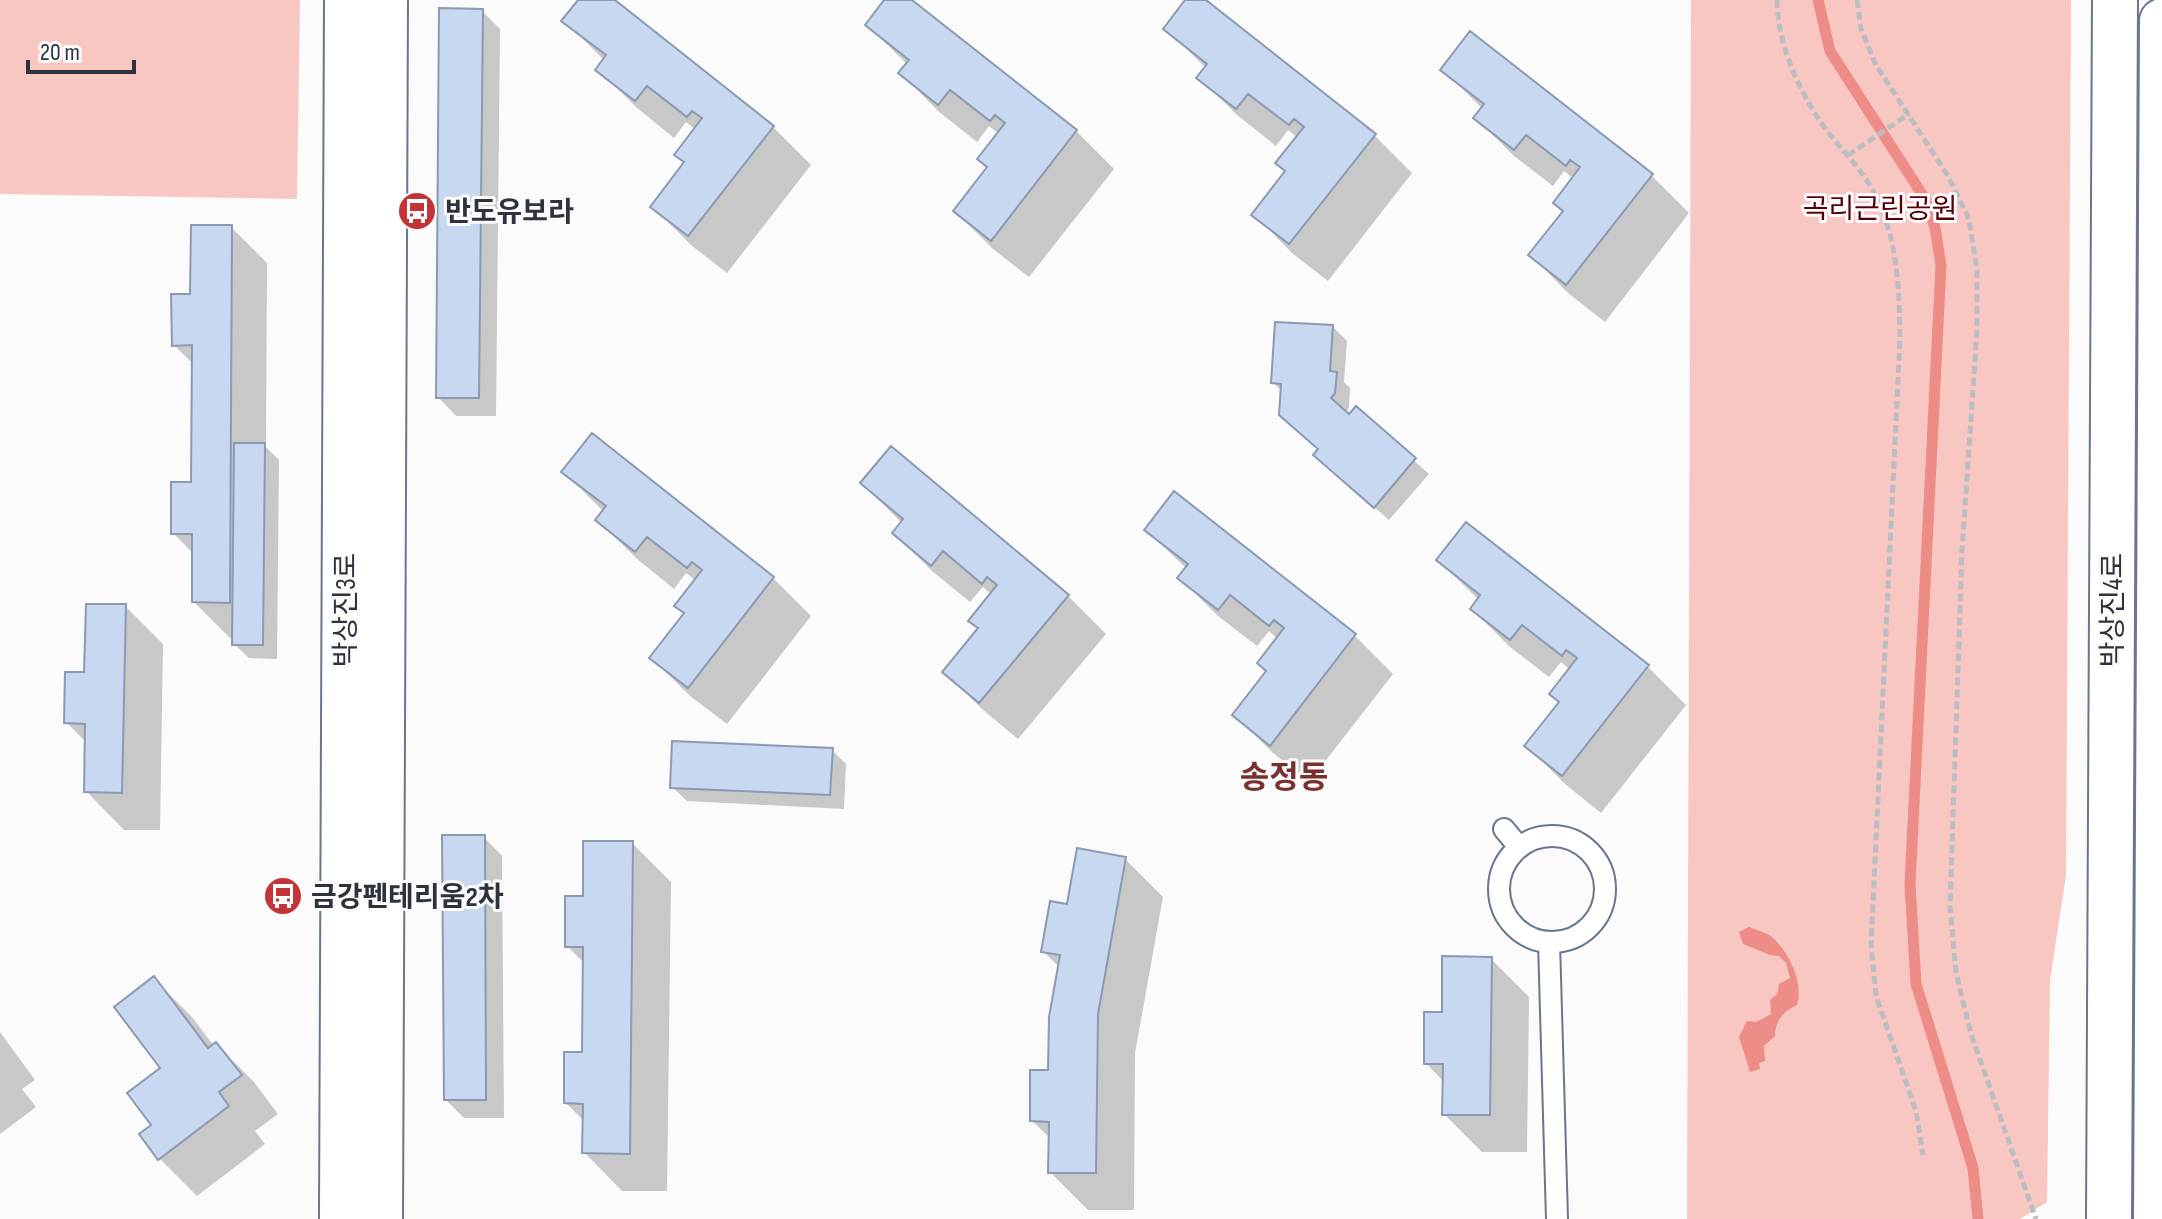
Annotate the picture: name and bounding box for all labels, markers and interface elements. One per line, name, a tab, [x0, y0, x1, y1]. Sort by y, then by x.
scale bar	[28, 24, 134, 74]
text: 20 m	[40, 38, 80, 67]
bus stop icon: 반도유보라	[396, 190, 438, 232]
park label: 곡리근린공원	[1803, 193, 1957, 226]
place label: 반도유보라	[445, 196, 574, 229]
street label: 박상진3로	[330, 553, 363, 667]
street label: 박상진4로	[2097, 553, 2130, 667]
district label: 송정동	[1240, 759, 1328, 798]
bus stop icon: 금강펜테리움2차	[262, 875, 304, 917]
place label: 금강펜테리움2차	[311, 881, 504, 914]

